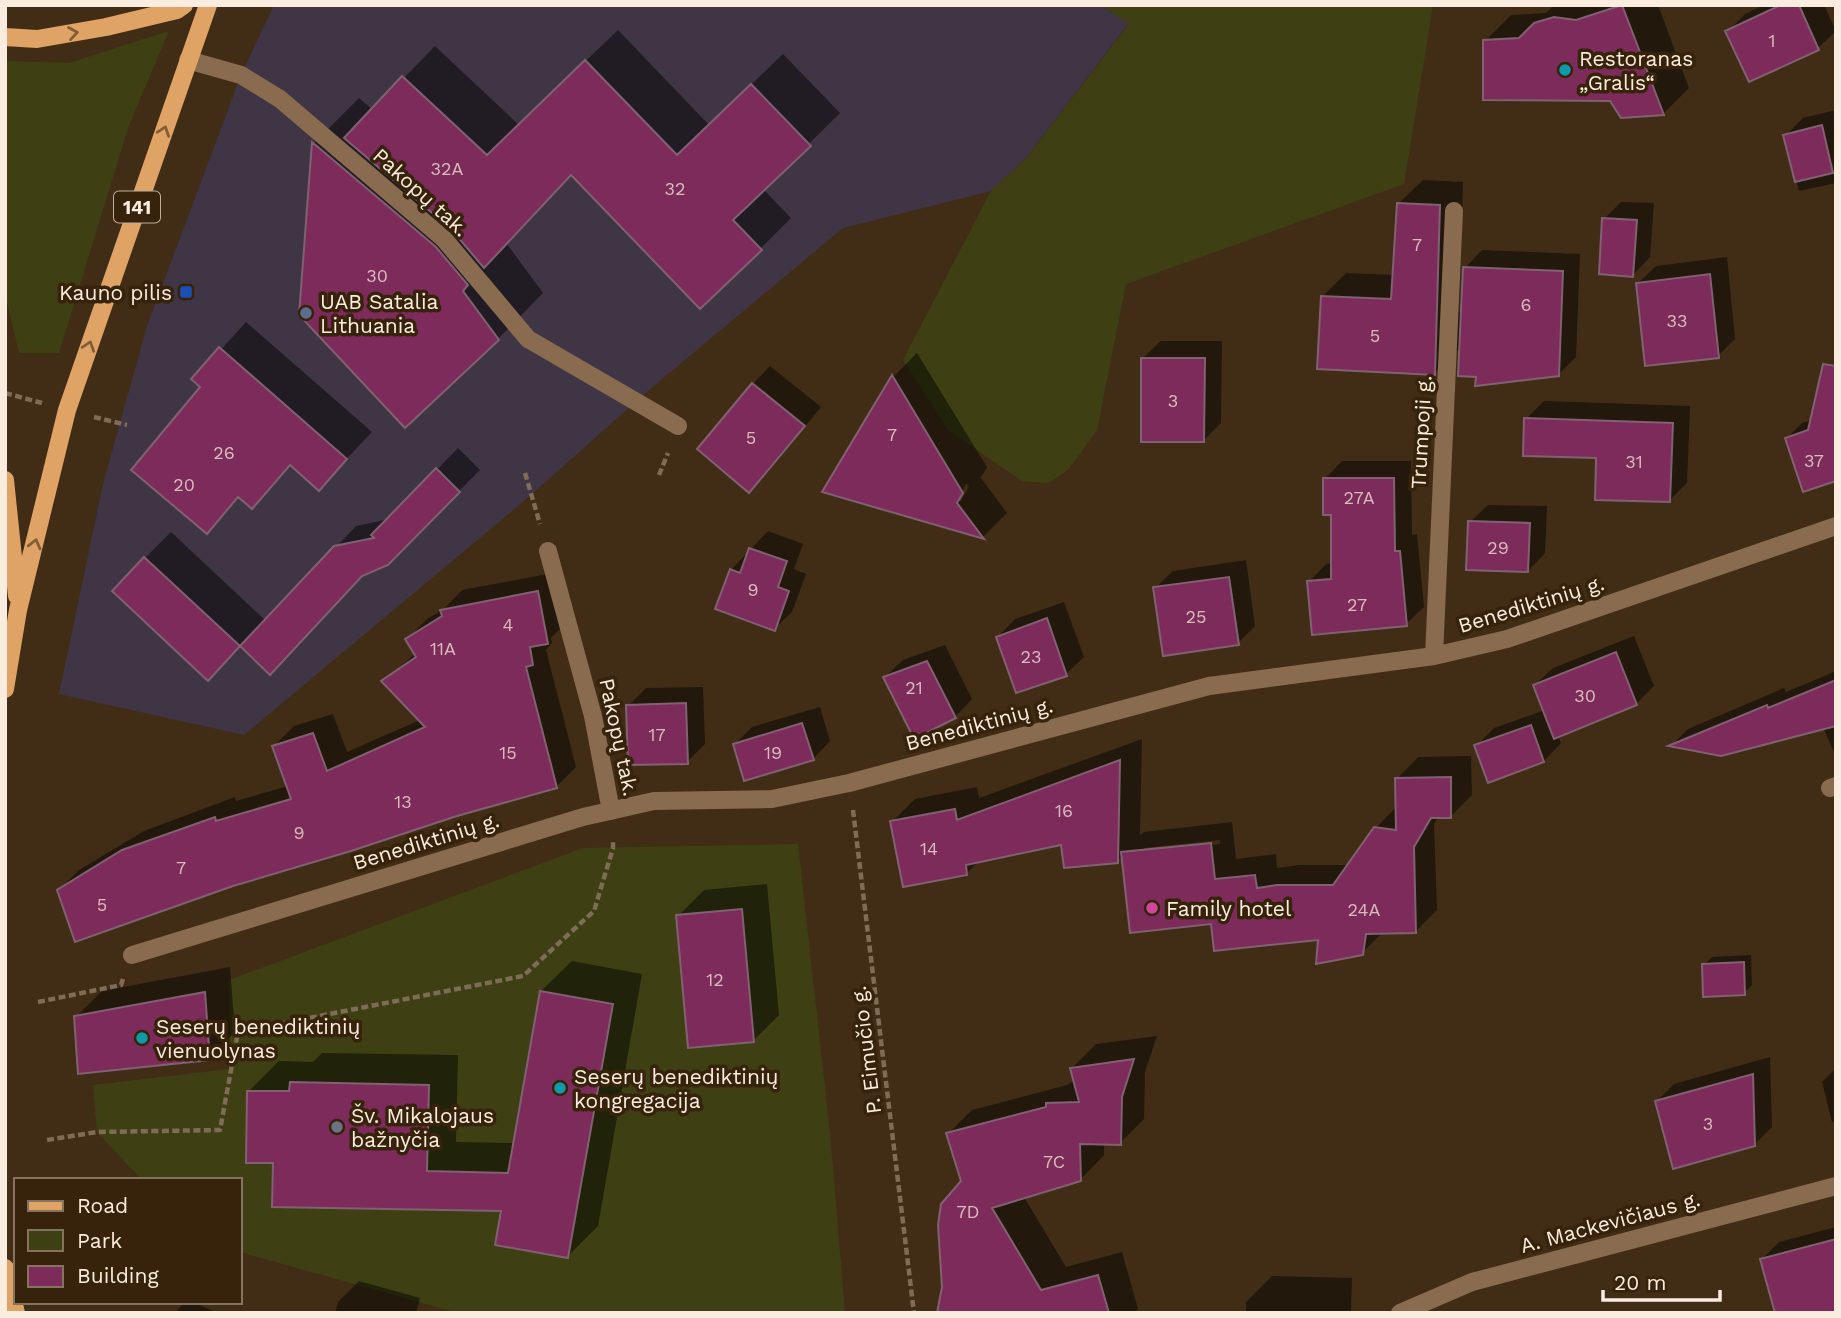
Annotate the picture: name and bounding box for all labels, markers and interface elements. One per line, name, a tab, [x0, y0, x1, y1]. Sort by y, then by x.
one-way arrow	[67, 26, 79, 41]
house number: 1	[1768, 30, 1776, 51]
place label: Restoranas „Gralis“	[1579, 46, 1693, 95]
marker: Restoranas „Gralis“	[1557, 62, 1573, 78]
one-way arrow	[156, 125, 170, 137]
street label: Pakopų tak.	[368, 143, 474, 241]
house number: 32A	[431, 158, 464, 179]
house number: 32	[665, 178, 686, 199]
road number: 141	[114, 192, 160, 223]
house number: 7	[1412, 234, 1422, 255]
house number: 30	[366, 265, 388, 286]
place label: Kauno pilis	[59, 280, 172, 305]
marker: Kauno pilis	[178, 284, 194, 300]
place label: UAB Satalia Lithuania	[320, 289, 439, 338]
house number: 6	[1521, 294, 1531, 315]
marker: UAB Satalia Lithuania	[298, 305, 314, 321]
house number: 33	[1667, 310, 1688, 331]
house number: 5	[1370, 325, 1380, 346]
one-way arrow	[81, 340, 95, 352]
street label: Trumpoji g.	[1406, 375, 1436, 489]
house number: 3	[1168, 390, 1178, 411]
house number: 7	[887, 424, 897, 445]
house number: 5	[746, 427, 756, 448]
house number: 26	[213, 442, 235, 463]
house number: 37	[1804, 450, 1824, 471]
house number: 31	[1625, 451, 1643, 472]
house number: 20	[173, 474, 195, 495]
house number: 27A	[1343, 487, 1375, 508]
house number: 29	[1487, 537, 1509, 558]
one-way arrow	[26, 538, 41, 550]
street label: Benediktinių g.	[1455, 570, 1607, 638]
house number: 9	[747, 579, 759, 600]
house number: 27	[1347, 594, 1367, 615]
house number: 25	[1186, 606, 1206, 627]
house number: 4	[503, 614, 514, 635]
house number: 11A	[430, 638, 456, 659]
house number: 23	[1021, 646, 1042, 667]
street label: Pakopų tak.	[594, 676, 644, 798]
house number: 21	[905, 677, 923, 698]
house number: 30	[1574, 685, 1596, 706]
street label: Benediktinių g.	[903, 692, 1055, 756]
house number: 17	[648, 724, 666, 745]
house number: 15	[499, 742, 517, 763]
house number: 19	[764, 742, 782, 763]
house number: 13	[394, 791, 412, 812]
house number: 16	[1055, 800, 1073, 821]
street label: Benediktinių g.	[350, 807, 502, 875]
house number: 9	[293, 822, 305, 843]
house number: 14	[920, 838, 938, 859]
house number: 7	[176, 857, 186, 878]
house number: 5	[97, 894, 107, 915]
place label: Family hotel	[1166, 896, 1292, 921]
house number: 24A	[1348, 899, 1381, 920]
marker: Family hotel	[1144, 900, 1160, 916]
house number: 12	[706, 969, 724, 990]
street label: P. Eimučio g.	[846, 985, 886, 1115]
place label: Seserų benediktinių vienuolynas	[156, 1014, 360, 1063]
marker: Seserų benediktinių vienuolynas	[134, 1030, 150, 1046]
place label: Seserų benediktinių kongregacija	[574, 1064, 778, 1113]
marker: Seserų benediktinių kongregacija	[552, 1080, 568, 1096]
place label: Šv. Mikalojaus bažnyčia	[351, 1103, 494, 1152]
house number: 3	[1703, 1113, 1713, 1134]
marker: Šv. Mikalojaus bažnyčia	[329, 1119, 345, 1135]
house number: 7C	[1043, 1151, 1065, 1172]
legend	[14, 1178, 242, 1304]
street label: A. Mackevičiaus g.	[1517, 1186, 1703, 1258]
text: Road	[77, 1193, 128, 1218]
house number: 7D	[956, 1201, 980, 1222]
text: Park	[77, 1228, 122, 1253]
scale bar	[1603, 1258, 1720, 1302]
text: Building	[77, 1263, 159, 1288]
text: 20 m	[1614, 1270, 1666, 1295]

